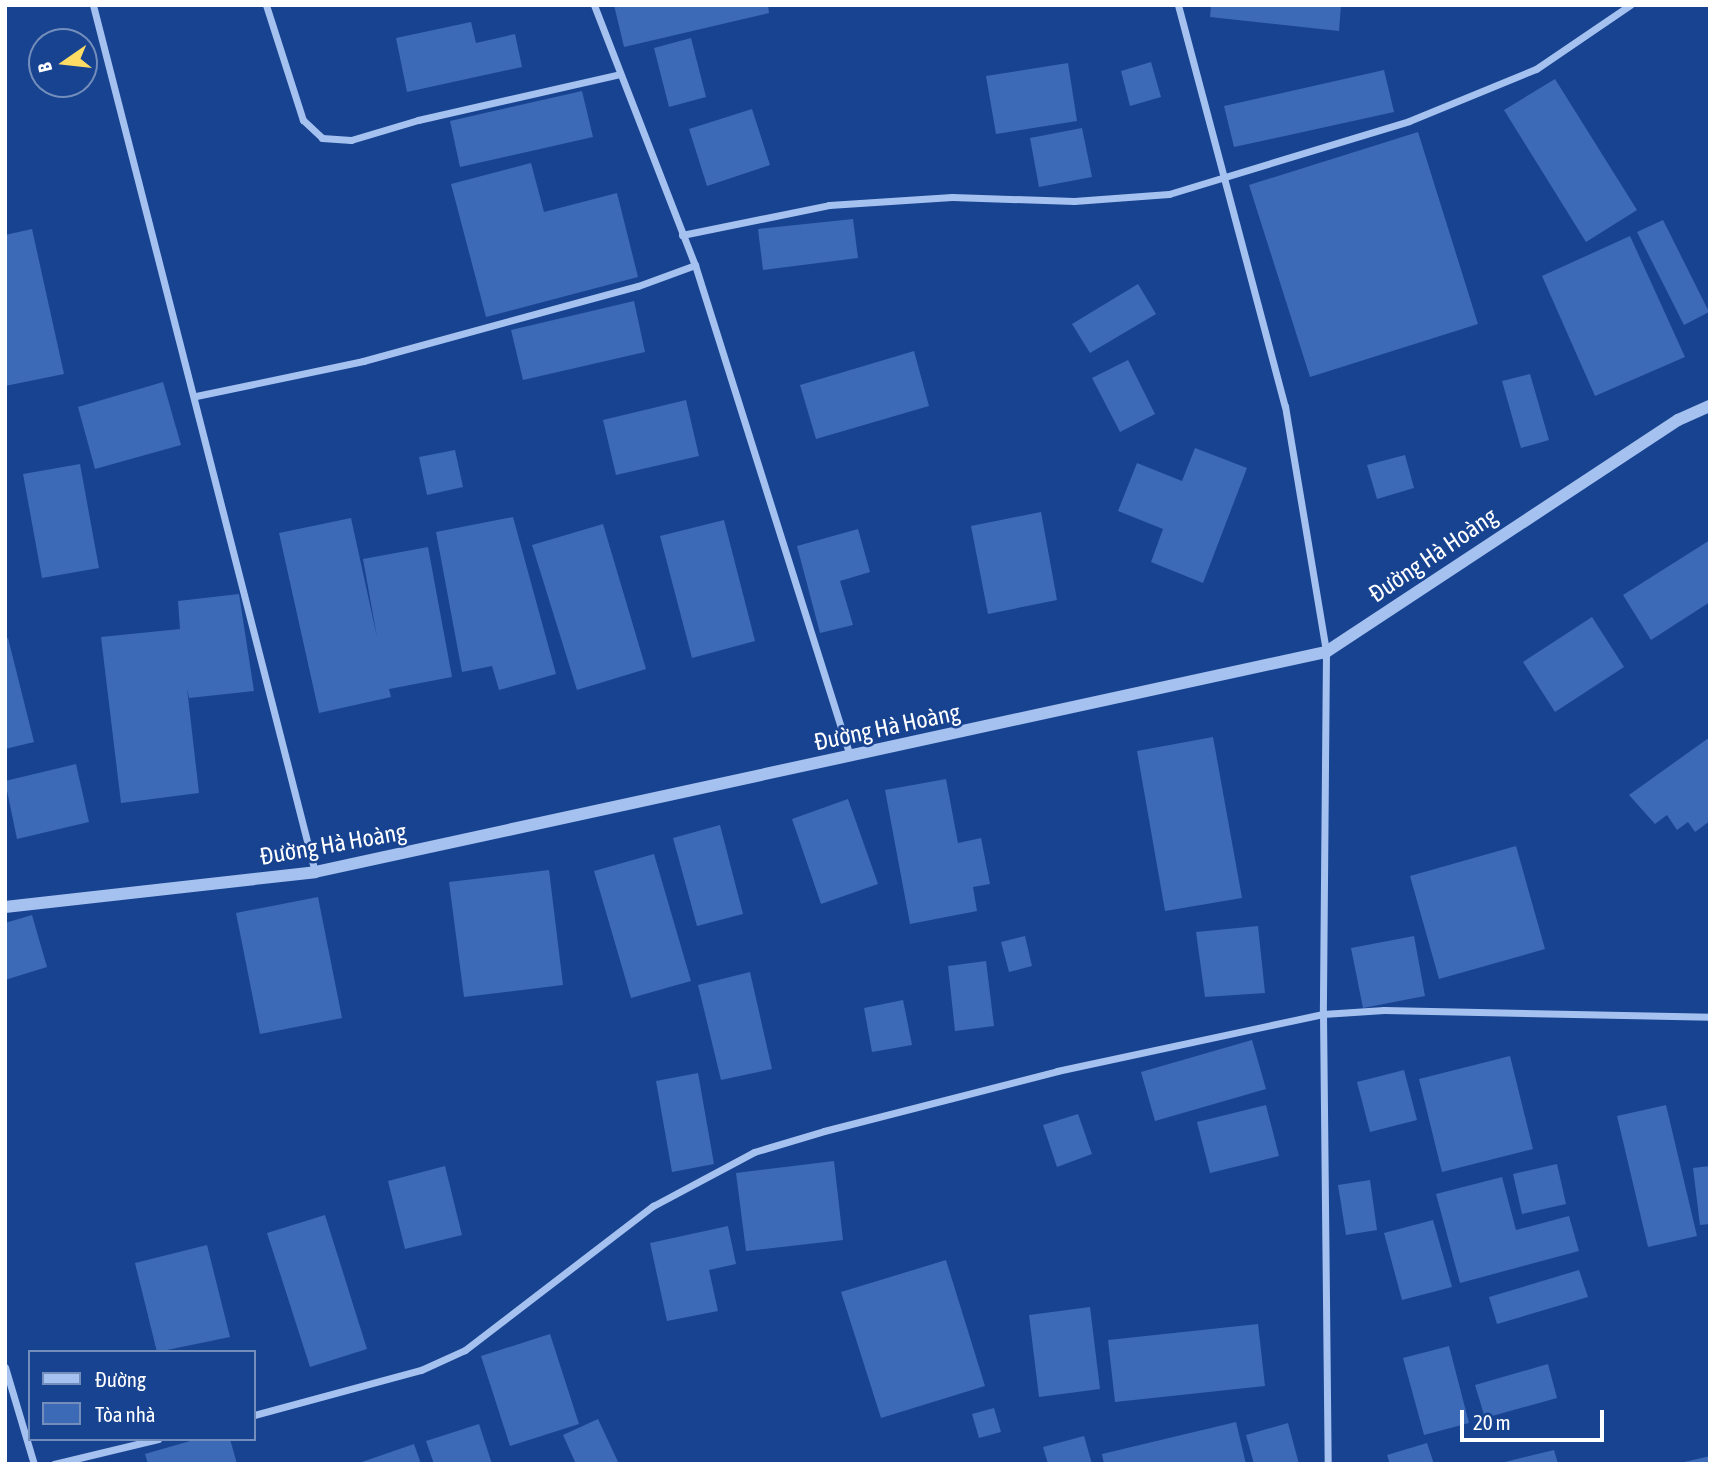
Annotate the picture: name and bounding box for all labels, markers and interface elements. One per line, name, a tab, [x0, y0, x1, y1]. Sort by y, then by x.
north arrow	[28, 28, 98, 98]
text: B	[33, 61, 56, 75]
street label: Đường Hà Hoàng	[1363, 502, 1503, 608]
street label: Đường Hà Hoàng	[811, 697, 963, 757]
street label: Đường Hà Hoàng	[257, 817, 409, 871]
legend	[28, 1350, 256, 1441]
text: Đường	[95, 1367, 146, 1391]
scale bar	[1463, 1396, 1606, 1440]
text: Tòa nhà	[95, 1402, 156, 1426]
text: 20 m	[1473, 1410, 1511, 1434]

